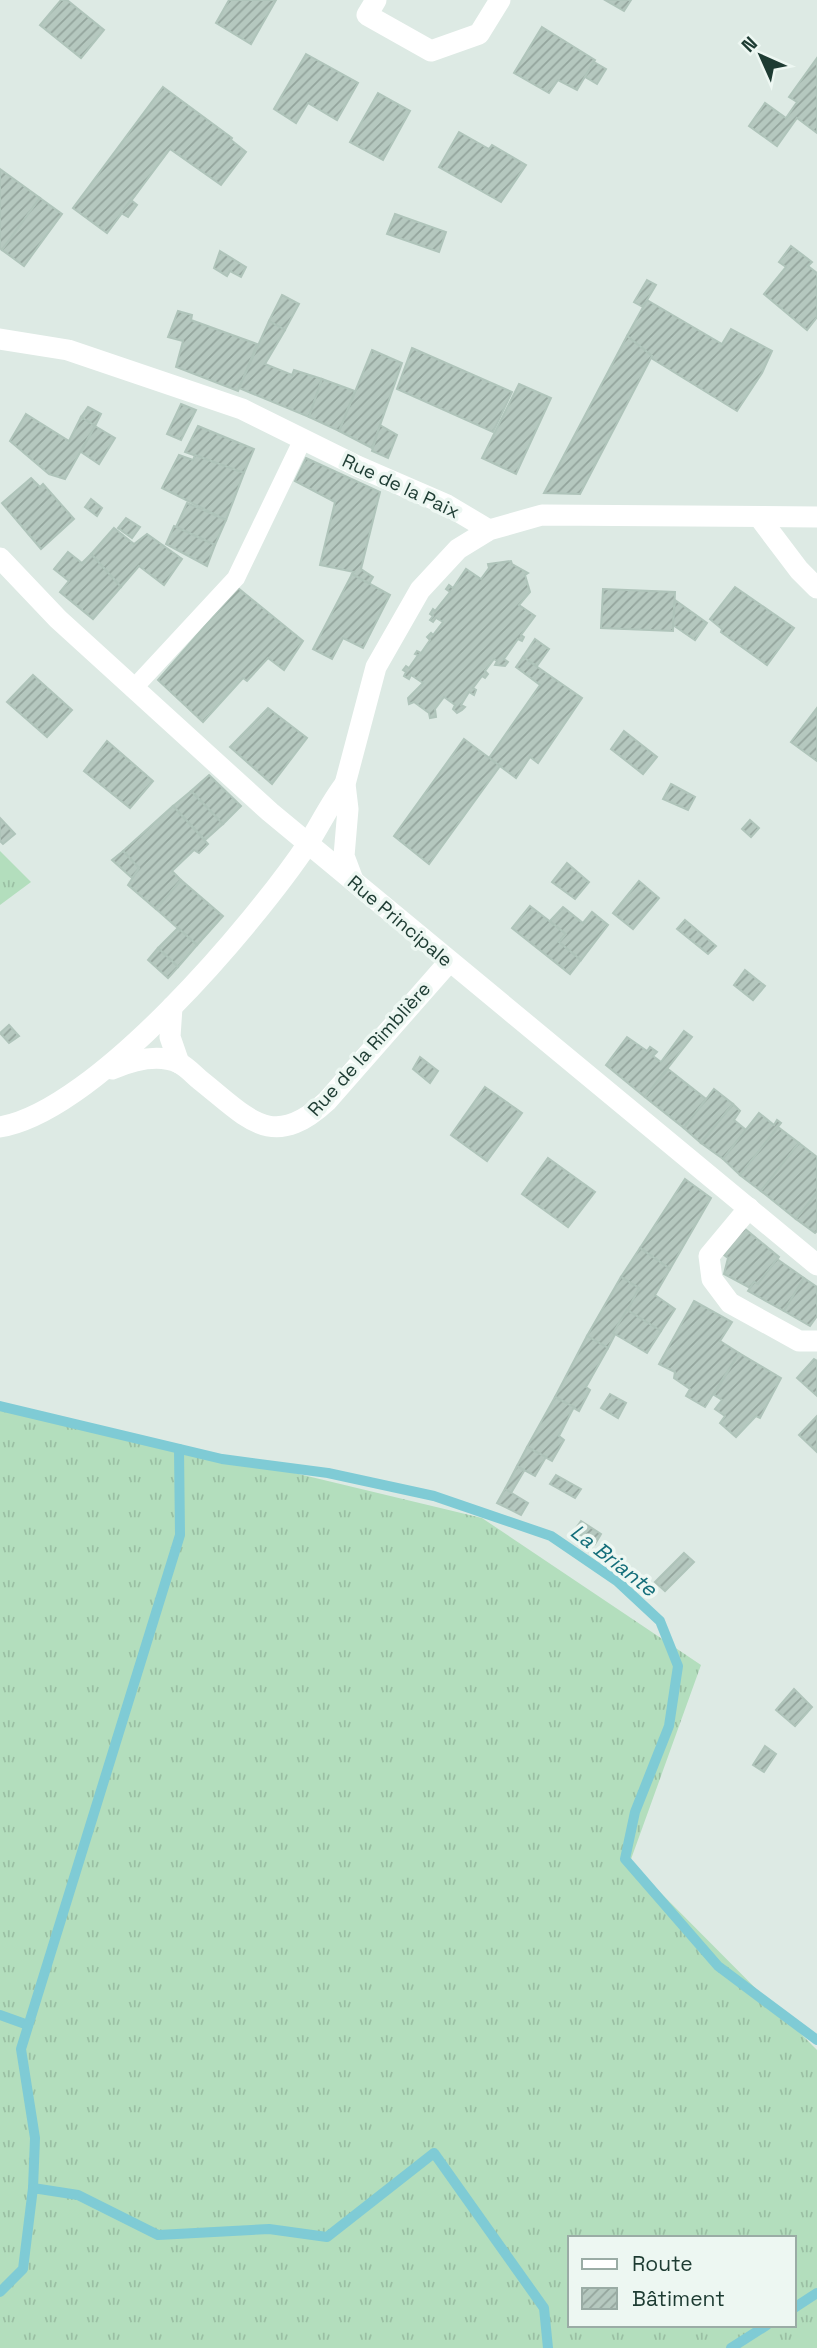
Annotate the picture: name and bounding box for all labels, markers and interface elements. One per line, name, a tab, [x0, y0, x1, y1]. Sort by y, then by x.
north arrow	[726, 21, 796, 91]
text: N	[736, 31, 763, 58]
street label: Rue de la Paix	[338, 448, 464, 524]
street label: Rue Principale	[342, 870, 458, 972]
street label: Rue de la Rimblière	[302, 977, 436, 1121]
water label: La Briante	[565, 1518, 664, 1603]
legend	[568, 2236, 796, 2327]
text: Route	[632, 2250, 693, 2277]
text: Bâtiment	[632, 2285, 725, 2312]

